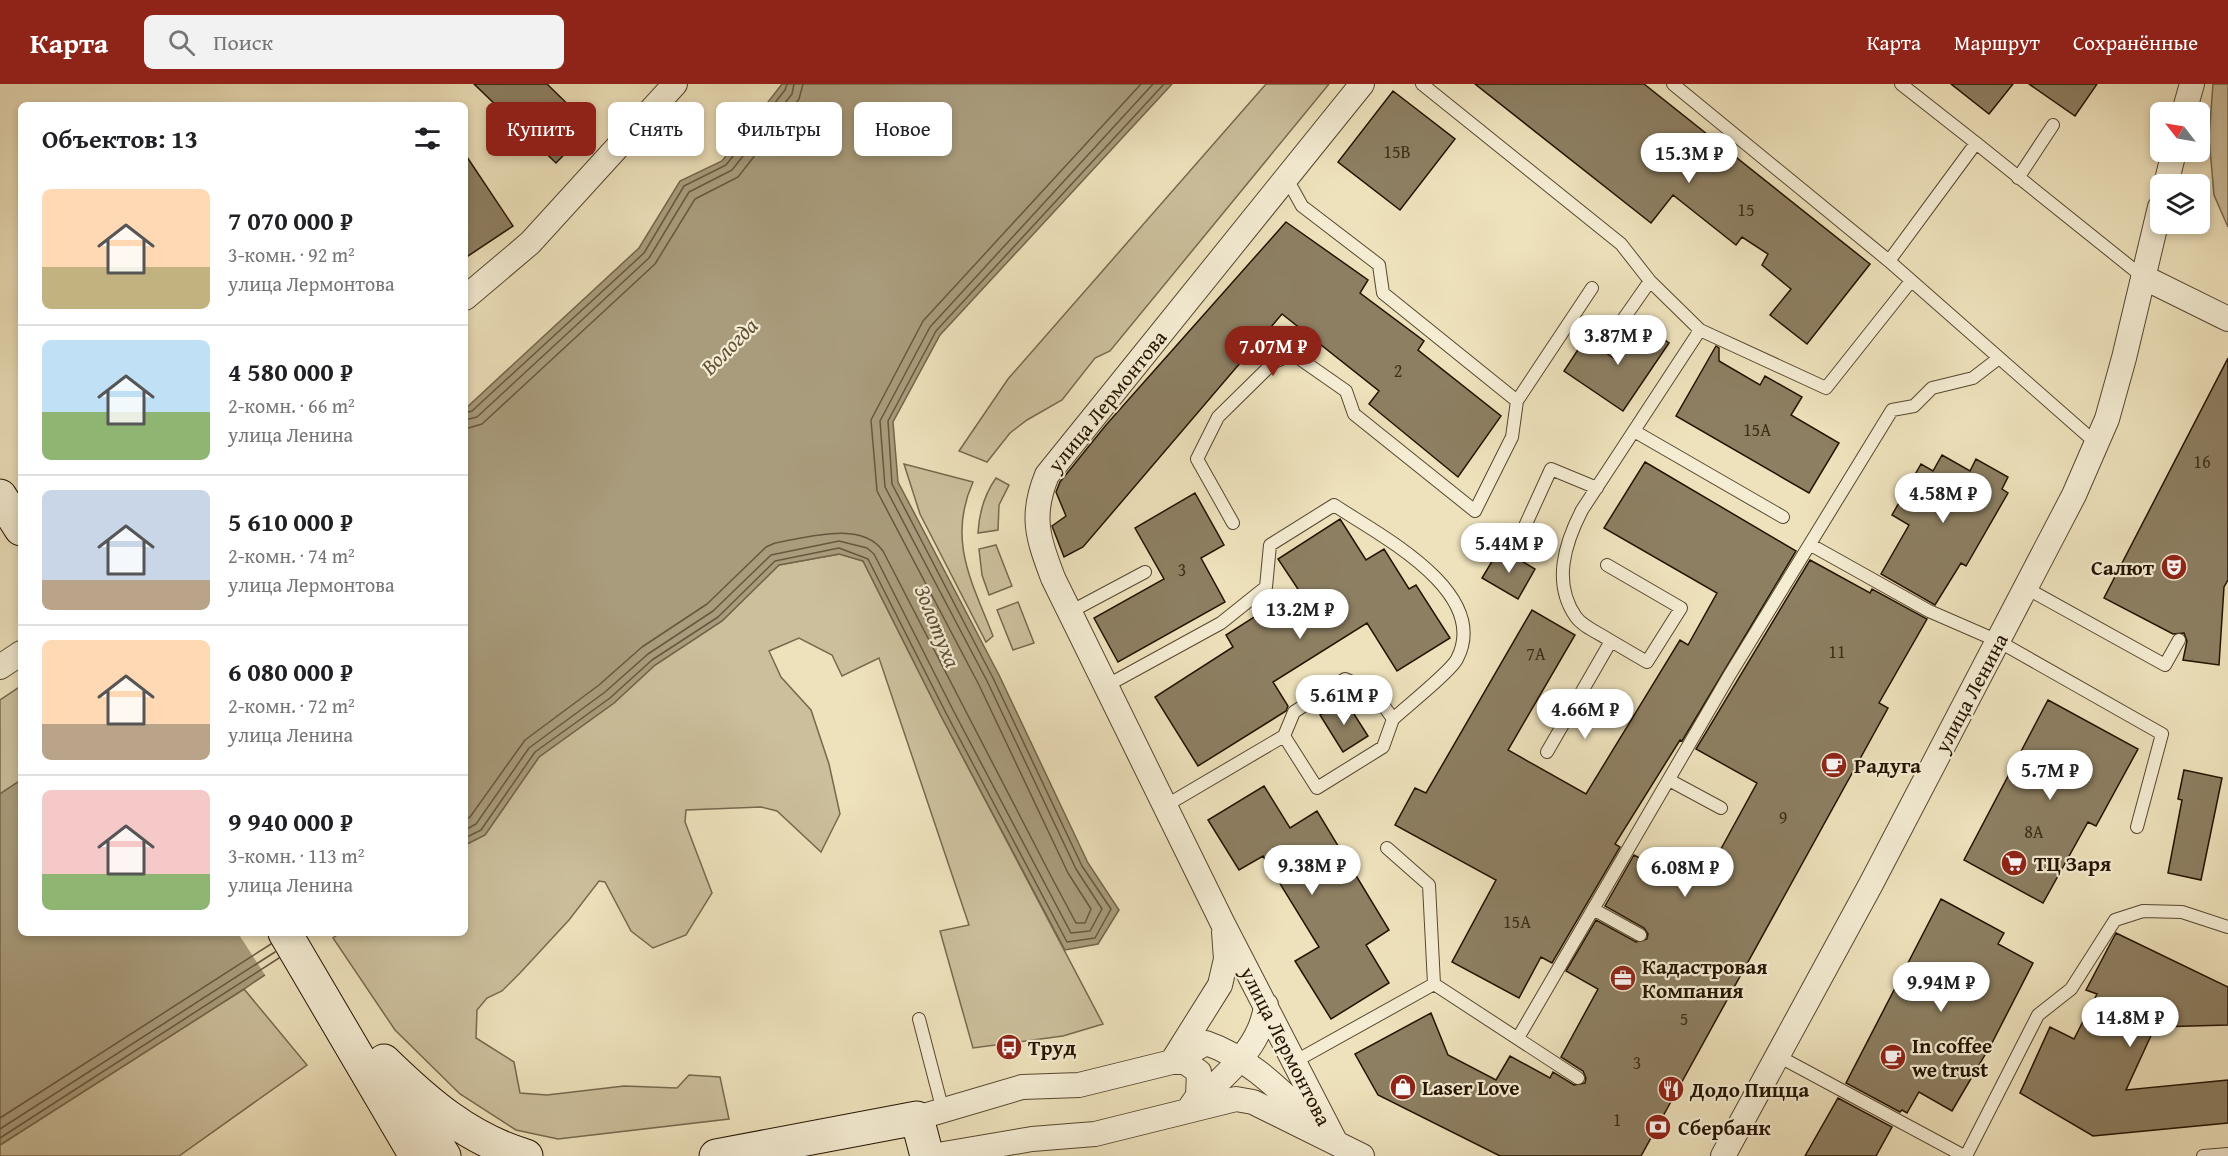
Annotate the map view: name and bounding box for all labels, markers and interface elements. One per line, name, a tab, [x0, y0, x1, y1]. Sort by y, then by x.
search box	[144, 15, 564, 69]
text: Карта	[30, 22, 108, 63]
icon: search	[165, 26, 198, 59]
text: Поиск	[213, 26, 273, 58]
text: Карта	[1867, 27, 1921, 58]
text: Маршрут	[1954, 27, 2040, 58]
text: Сохранённые	[2073, 27, 2198, 58]
chip: Купить	[486, 102, 596, 156]
chip: Снять	[608, 102, 704, 156]
chip: Фильтры	[716, 102, 842, 156]
chip: Новое	[854, 102, 952, 156]
north arrow	[2150, 102, 2210, 162]
map controls	[2150, 102, 2210, 234]
text: Объектов: 13	[42, 119, 198, 158]
icon: filters	[411, 122, 444, 155]
pin: 15.3M ₽	[1634, 133, 1744, 184]
house number: 15В	[1383, 138, 1411, 165]
text: 15.3M ₽	[1655, 138, 1723, 167]
button: layers	[2150, 174, 2210, 234]
house number: 15	[1737, 196, 1755, 223]
text: 7 070 000 ₽	[228, 201, 353, 240]
icon: home	[90, 213, 162, 285]
text: 3-комн. · 92 m²	[228, 240, 355, 269]
text: улица Лермонтова	[228, 269, 395, 298]
water label: Вологда	[692, 310, 765, 383]
pin: 3.87M ₽	[1563, 315, 1673, 366]
text: 3.87M ₽	[1584, 320, 1652, 349]
street label: улица Лермонтова	[1039, 323, 1174, 479]
pin: 7.07M ₽	[1218, 326, 1328, 377]
text: 7.07M ₽	[1239, 331, 1307, 360]
text: 4 580 000 ₽	[228, 352, 353, 391]
house number: 2	[1394, 357, 1402, 384]
icon: home	[90, 364, 162, 436]
text: 2-комн. · 66 m²	[228, 391, 355, 420]
house number: 15А	[1743, 416, 1771, 443]
text: улица Ленина	[228, 420, 353, 449]
house number: 16	[2193, 448, 2211, 475]
pin: 4.58M ₽	[1888, 473, 1998, 524]
text: 4.58M ₽	[1909, 478, 1977, 507]
text: 5 610 000 ₽	[228, 502, 353, 541]
icon: home	[90, 514, 162, 586]
pin: 5.44M ₽	[1454, 523, 1564, 574]
text: 5.44M ₽	[1475, 528, 1543, 557]
text: 2-комн. · 74 m²	[228, 541, 355, 570]
place label: Салют	[2091, 552, 2155, 583]
theatre icon: Салют	[2159, 552, 2189, 582]
house number: 3	[1178, 556, 1186, 583]
text: улица Лермонтова	[228, 570, 395, 599]
water label: Золотуха	[907, 580, 969, 672]
pin: 13.2M ₽	[1245, 589, 1355, 640]
text: 13.2M ₽	[1266, 594, 1334, 623]
street label: улица Ленина	[1926, 628, 2016, 759]
house number: 11	[1828, 638, 1846, 665]
house number: 7А	[1526, 640, 1546, 667]
text: 6 080 000 ₽	[228, 652, 353, 691]
icon: home	[90, 664, 162, 736]
pin: 5.61M ₽	[1289, 675, 1399, 726]
text: 5.61M ₽	[1310, 680, 1378, 709]
pin: 4.66M ₽	[1530, 689, 1640, 740]
text: 2-комн. · 72 m²	[228, 691, 355, 720]
text: 4.66M ₽	[1551, 694, 1619, 723]
text: улица Ленина	[228, 720, 353, 749]
cafe icon: Радуга	[1819, 750, 1849, 780]
place label: Радуга	[1854, 750, 1921, 781]
pin: 5.7M ₽	[2001, 750, 2099, 801]
text: 5.7M ₽	[2021, 755, 2079, 784]
text: 9 940 000 ₽	[228, 802, 353, 841]
house number: 9	[1779, 804, 1787, 831]
icon: home	[90, 814, 162, 886]
house number: 8А	[2024, 818, 2044, 845]
text: 3-комн. · 113 m²	[228, 841, 364, 870]
pin: 9.38M ₽	[1257, 845, 1367, 896]
pin: 6.08M ₽	[1630, 847, 1740, 898]
supermarket icon: ТЦ Заря	[1999, 848, 2029, 878]
place label: ТЦ Заря	[2034, 848, 2111, 879]
text: 9.38M ₽	[1278, 850, 1346, 879]
text: 6.08M ₽	[1651, 852, 1719, 881]
text: улица Ленина	[228, 870, 353, 899]
house number: 15А	[1503, 908, 1531, 935]
place label: Кадастровая Компания	[1642, 951, 1768, 1006]
street label: улица Лермонтова	[1232, 960, 1339, 1131]
pin: 9.94M ₽	[1886, 962, 1996, 1013]
office icon: Кадастровая Компания	[1608, 963, 1638, 993]
text: 9.94M ₽	[1907, 967, 1975, 996]
pin: 14.8M ₽	[2075, 997, 2185, 1048]
text: 14.8M ₽	[2096, 1002, 2164, 1031]
house number: 5	[1680, 1005, 1688, 1032]
place label: In coffee we trust	[1912, 1030, 1992, 1085]
bus stop icon: Труд	[994, 1032, 1024, 1062]
place label: Труд	[1028, 1032, 1076, 1063]
cafe icon: In coffee we trust	[1878, 1042, 1908, 1072]
house number: 3	[1633, 1049, 1641, 1076]
shop icon: Laser Love	[1388, 1072, 1418, 1102]
place label: Laser Love	[1422, 1072, 1520, 1103]
restaurant icon: Додо Пицца	[1656, 1074, 1686, 1104]
place label: Додо Пицца	[1689, 1074, 1809, 1105]
house number: 1	[1613, 1106, 1621, 1133]
bank icon: Сбербанк	[1643, 1112, 1673, 1142]
place label: Сбербанк	[1678, 1112, 1772, 1143]

